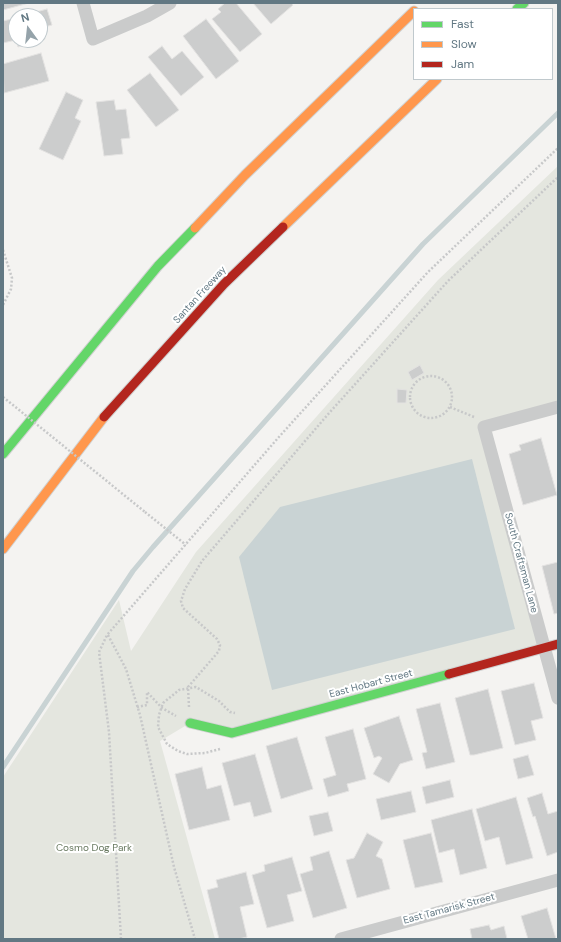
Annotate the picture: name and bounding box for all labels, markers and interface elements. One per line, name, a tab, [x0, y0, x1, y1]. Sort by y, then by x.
north arrow	[8, 8, 48, 48]
legend	[413, 8, 553, 80]
text: N	[19, 10, 31, 25]
text: Fast	[451, 16, 474, 32]
text: Slow	[451, 36, 477, 52]
text: Jam	[451, 56, 474, 72]
street label: Santan Freeway	[171, 264, 229, 326]
street label: South Craftsman Lane	[502, 512, 540, 614]
street label: East Hobart Street	[328, 667, 414, 701]
park label: Cosmo Dog Park	[56, 842, 132, 854]
street label: East Tamarisk Street	[402, 891, 496, 927]

